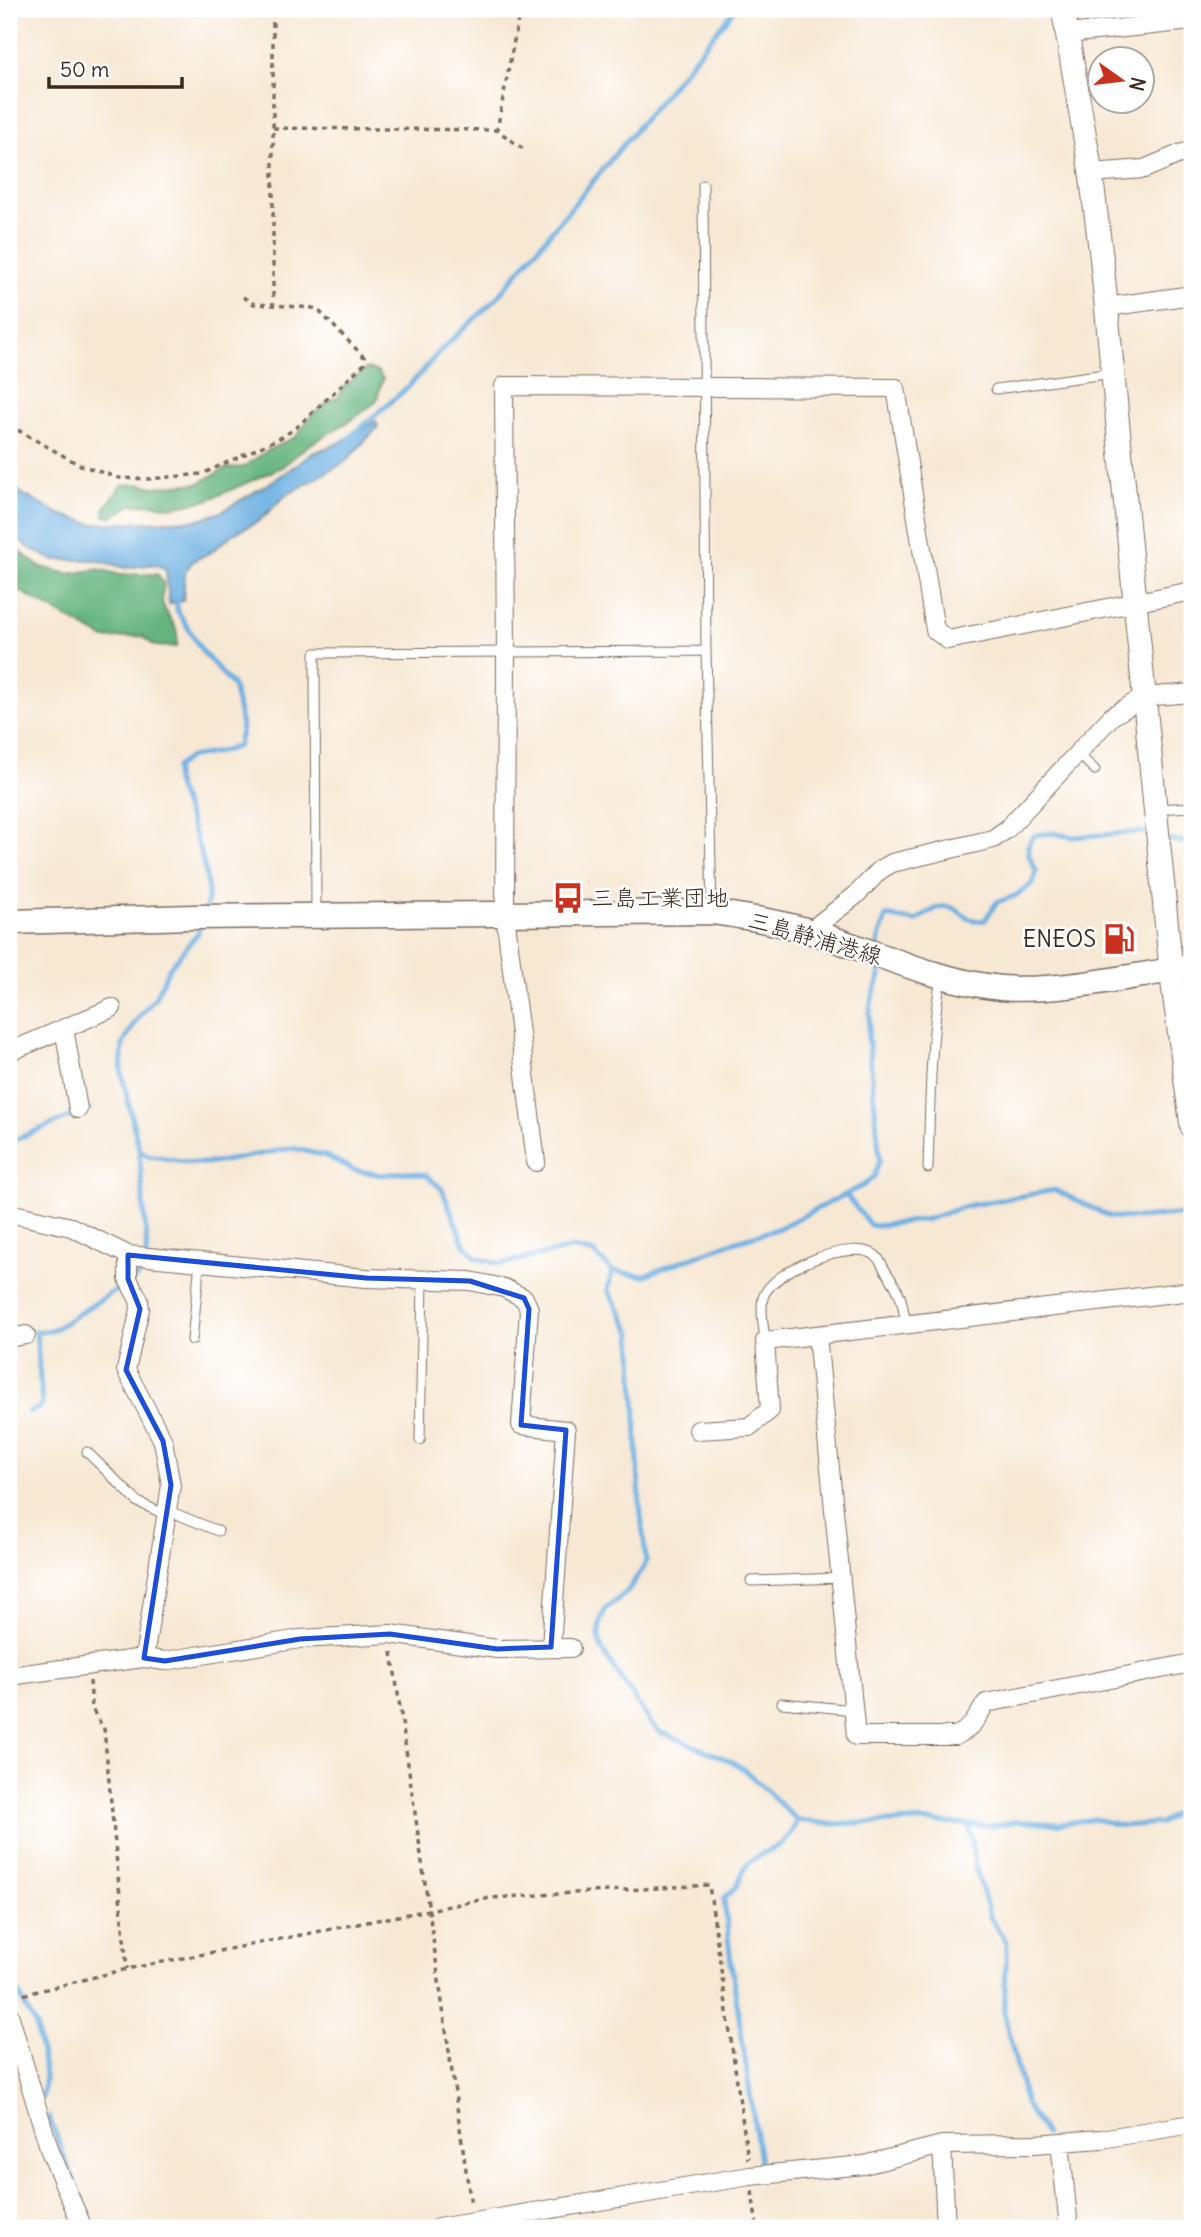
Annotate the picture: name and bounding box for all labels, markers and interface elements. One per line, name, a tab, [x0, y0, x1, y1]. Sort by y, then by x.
scale bar	[49, 46, 182, 90]
north arrow	[1086, 46, 1156, 116]
text: 50 m	[60, 56, 109, 83]
text: N	[1124, 75, 1151, 93]
bus stop icon: 三島工業団地	[551, 881, 585, 915]
place label: 三島工業団地	[591, 883, 729, 912]
street label: 三島静浦港線	[745, 905, 885, 970]
fuel station icon: ENEOS	[1102, 922, 1136, 956]
place label: ENEOS	[1023, 924, 1096, 953]

